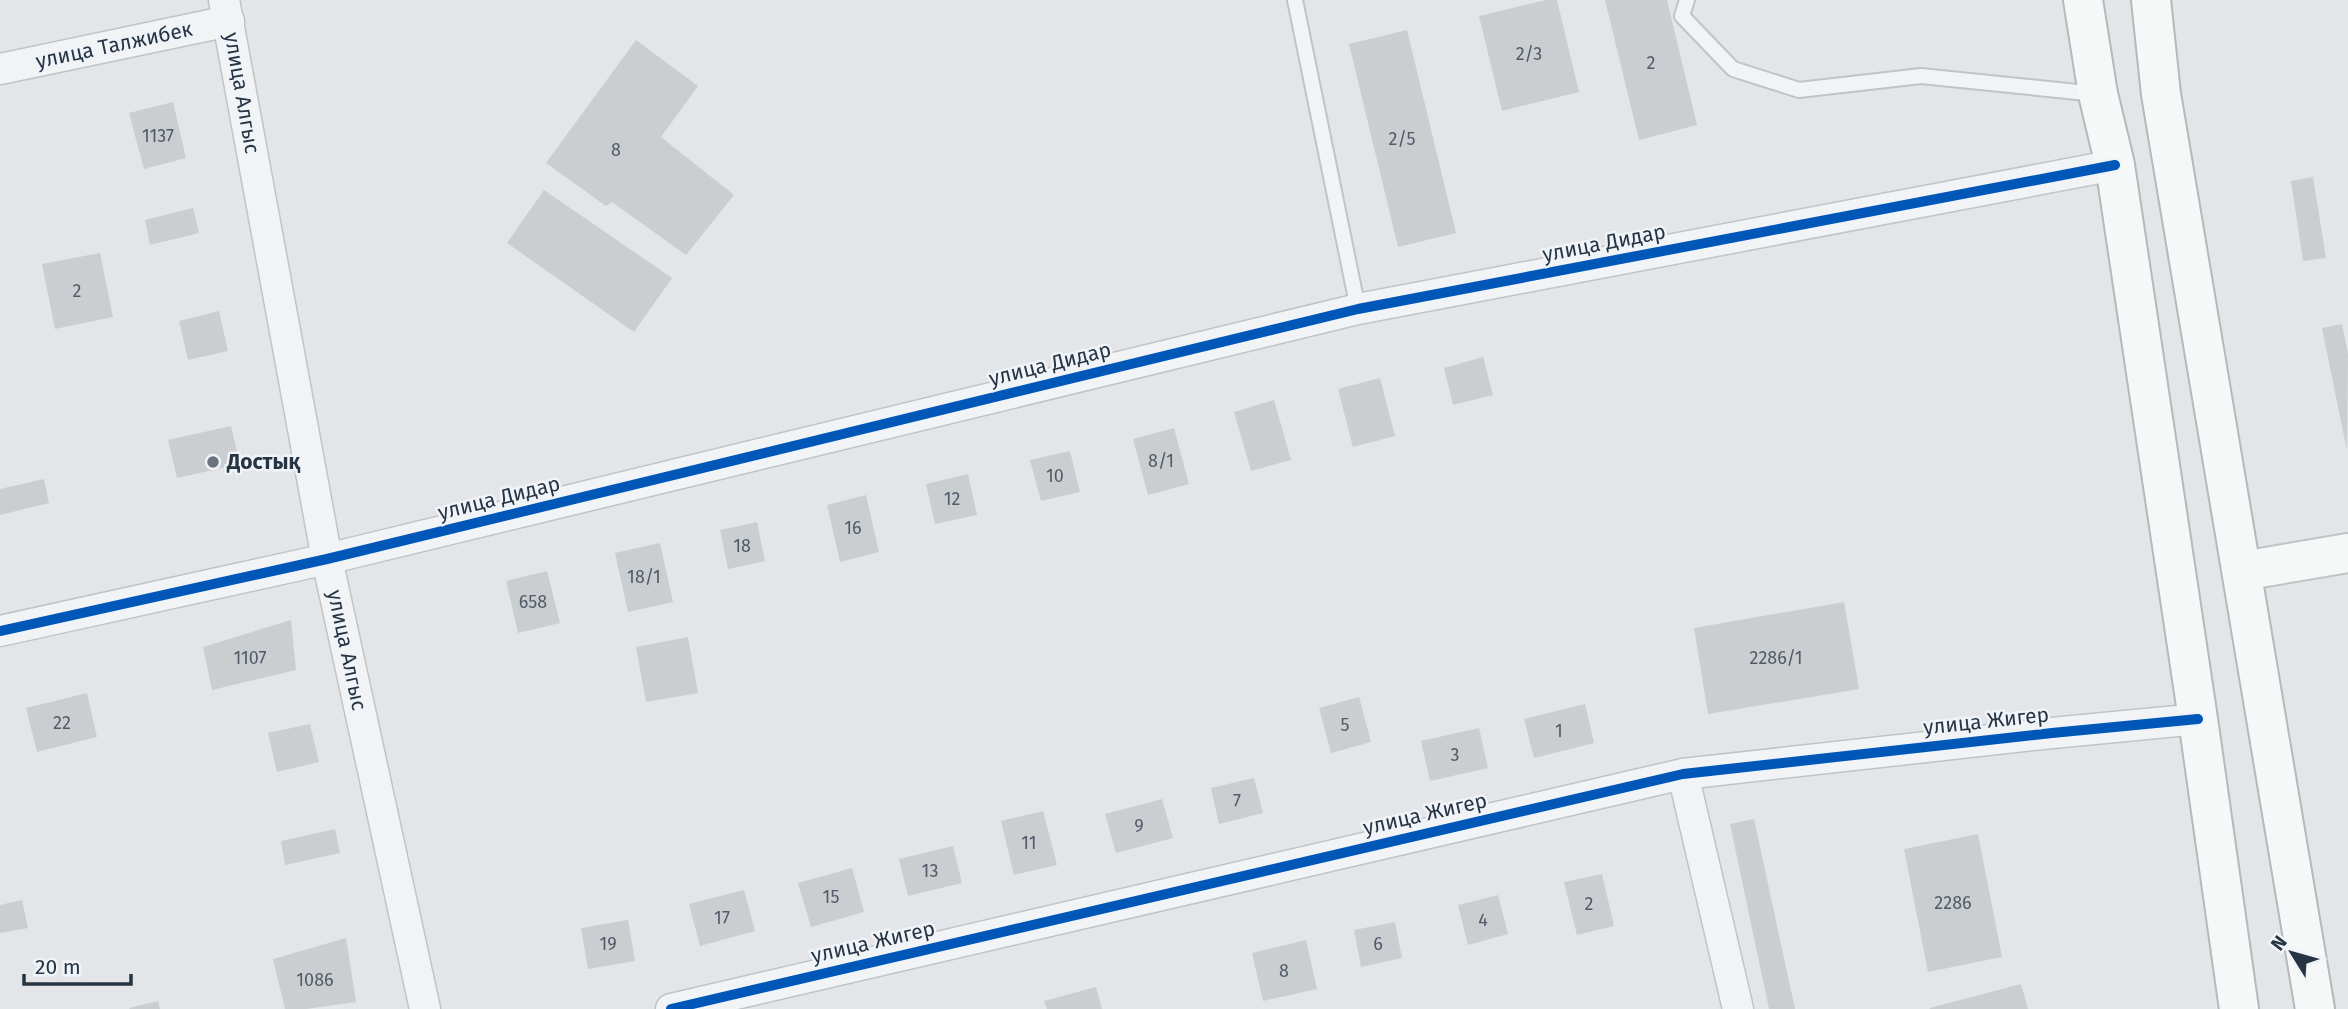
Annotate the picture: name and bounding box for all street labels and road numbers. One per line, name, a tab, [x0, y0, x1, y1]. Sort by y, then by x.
street label: улица Талжибек	[33, 16, 195, 74]
street label: улица Алгыс	[219, 30, 265, 156]
street label: улица Дидар	[1540, 218, 1668, 268]
street label: улица Дидар	[986, 336, 1114, 392]
street label: улица Дидар	[435, 470, 563, 526]
street label: улица Алгыс	[322, 587, 372, 713]
street label: улица Жигер	[1922, 701, 2050, 741]
street label: улица Жигер	[1361, 787, 1489, 841]
street label: улица Жигер	[809, 915, 937, 969]

